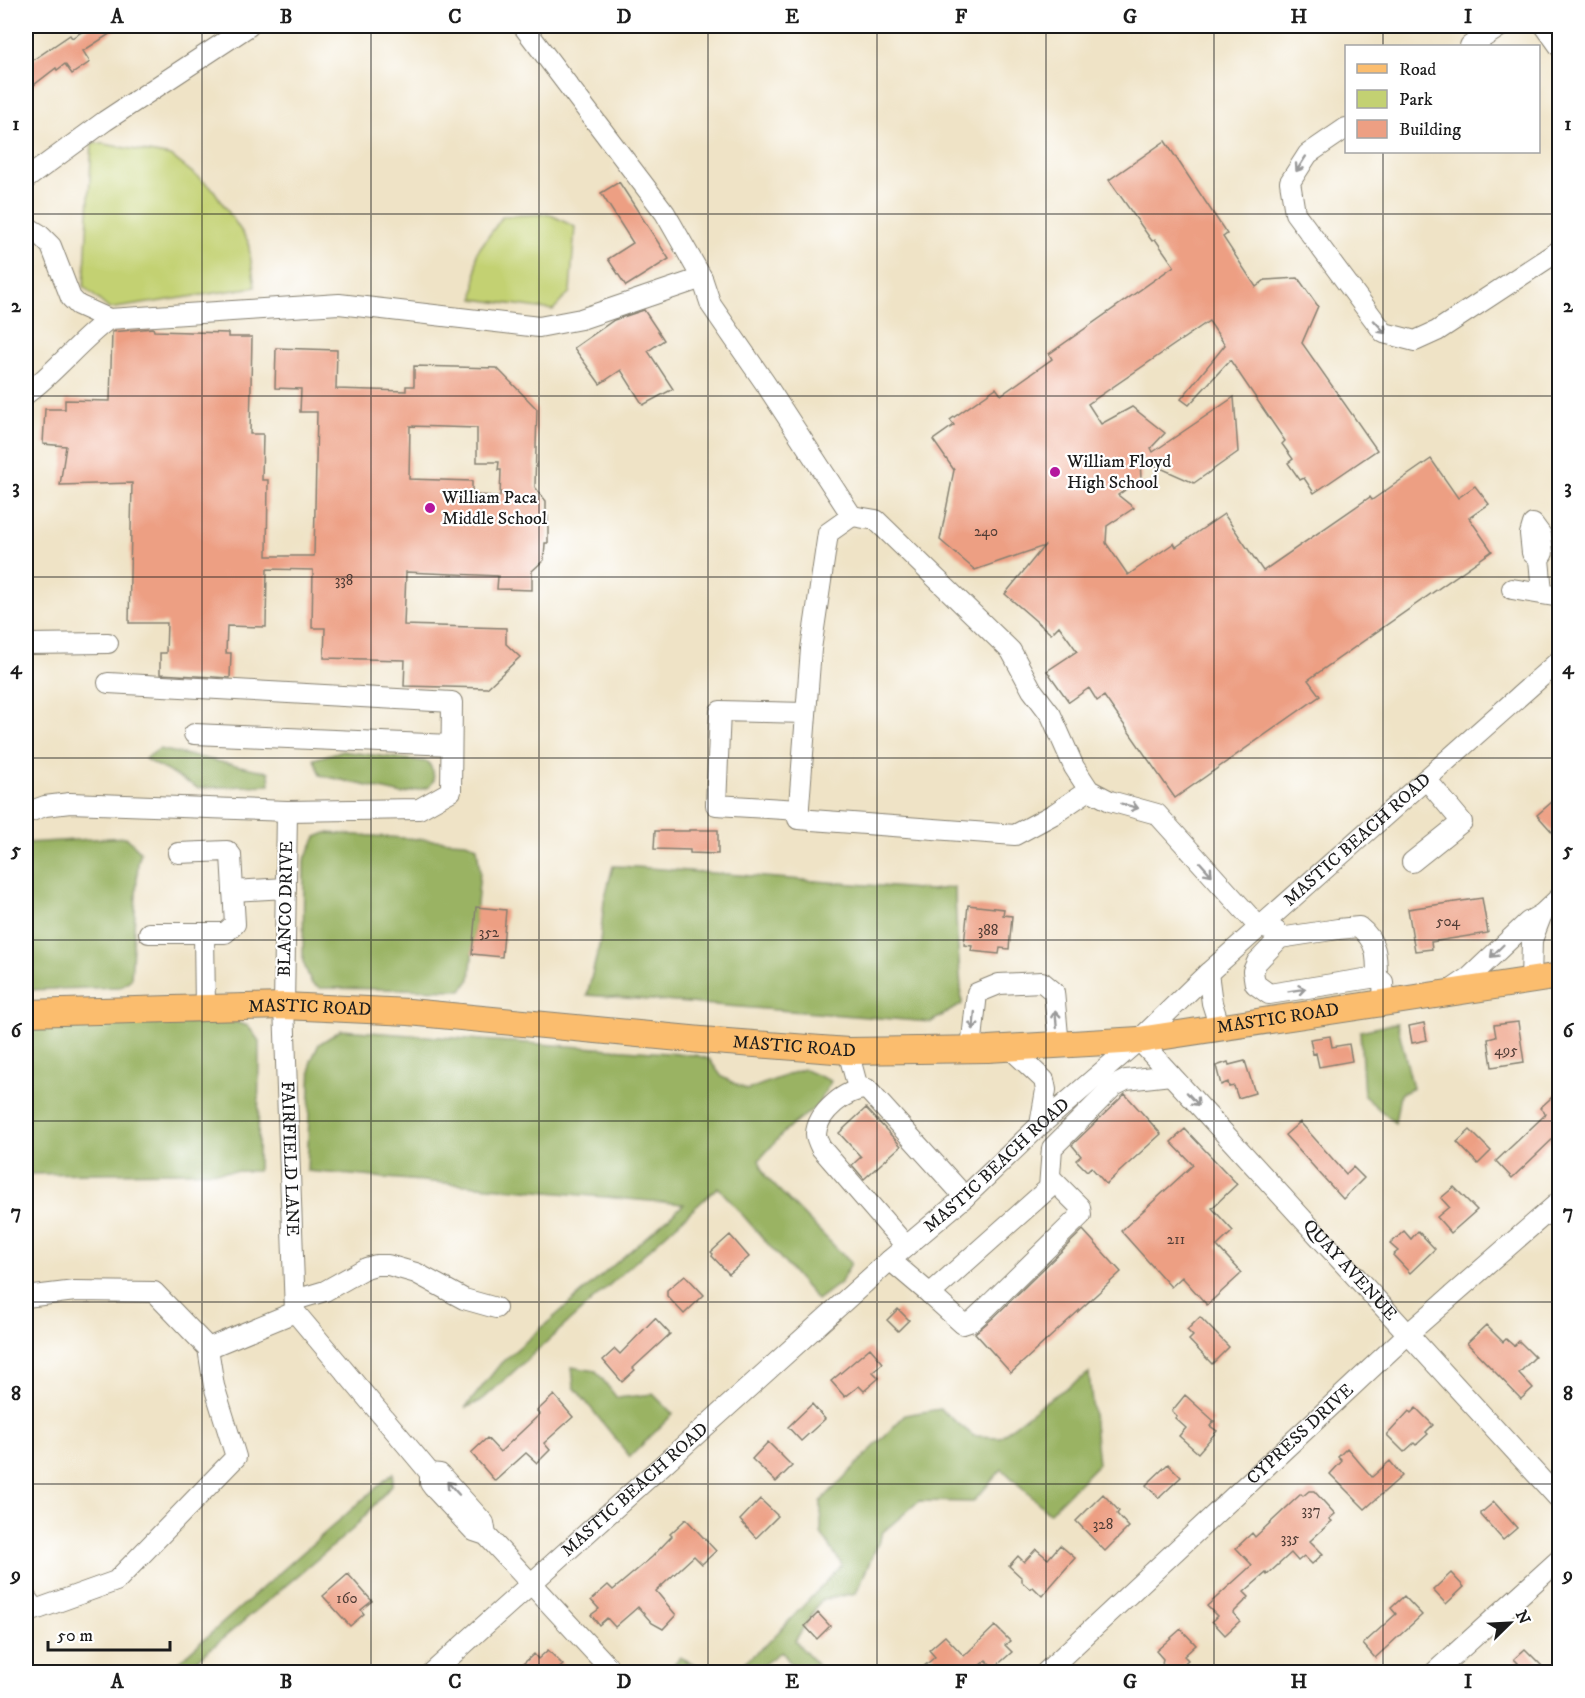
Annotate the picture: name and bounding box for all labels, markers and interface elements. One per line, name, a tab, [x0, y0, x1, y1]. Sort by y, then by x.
text: A	[110, 5, 125, 30]
text: B	[280, 5, 292, 30]
text: C	[448, 5, 462, 30]
text: D	[617, 5, 632, 30]
text: E	[785, 5, 799, 30]
text: F	[955, 5, 968, 30]
text: G	[1123, 5, 1137, 30]
text: H	[1291, 5, 1308, 30]
text: I	[1464, 5, 1472, 30]
legend	[1345, 45, 1540, 153]
text: Road	[1399, 59, 1436, 81]
text: Park	[1399, 89, 1433, 111]
text: 1	[12, 112, 20, 137]
text: 1	[1564, 112, 1572, 137]
text: Building	[1399, 119, 1461, 141]
one-way arrow	[1295, 155, 1307, 172]
text: 2	[11, 294, 22, 319]
text: 2	[1563, 294, 1574, 319]
one-way arrow	[1373, 319, 1387, 334]
place label: William Floyd High School	[1066, 451, 1171, 494]
marker: William Floyd High School	[1048, 465, 1062, 479]
text: 3	[12, 475, 20, 500]
text: 3	[1564, 475, 1572, 500]
place label: William Paca Middle School	[441, 487, 548, 530]
marker: William Paca Middle School	[423, 501, 437, 515]
house number: 240	[974, 522, 998, 541]
house number: 338	[335, 571, 353, 590]
text: 4	[10, 656, 23, 681]
text: 4	[1562, 656, 1575, 681]
street label: MASTIC BEACH ROAD	[1279, 769, 1436, 911]
one-way arrow	[1120, 801, 1139, 813]
text: 5	[10, 838, 21, 863]
text: 5	[1562, 838, 1573, 863]
street label: BLANCO DRIVE	[274, 841, 298, 977]
one-way arrow	[1199, 862, 1213, 877]
house number: 504	[1436, 912, 1460, 931]
house number: 388	[978, 921, 998, 940]
house number: 352	[479, 923, 500, 942]
one-way arrow	[1489, 943, 1504, 958]
one-way arrow	[1286, 984, 1306, 995]
street label: MASTIC ROAD	[248, 995, 372, 1021]
street label: MASTIC ROAD	[1215, 999, 1341, 1039]
one-way arrow	[968, 1010, 979, 1030]
one-way arrow	[1051, 1010, 1062, 1029]
text: 6	[11, 1019, 23, 1044]
text: 6	[1563, 1019, 1575, 1044]
street label: MASTIC ROAD	[732, 1031, 856, 1062]
house number: 495	[1494, 1041, 1518, 1060]
street label: FAIRFIELD LANE	[276, 1081, 303, 1237]
one-way arrow	[1185, 1091, 1199, 1106]
street label: MASTIC BEACH ROAD	[920, 1094, 1074, 1238]
text: 7	[11, 1200, 21, 1225]
text: 7	[1563, 1200, 1573, 1225]
street label: QUAY AVENUE	[1298, 1215, 1402, 1326]
house number: 211	[1167, 1230, 1185, 1249]
street label: CYPRESS DRIVE	[1242, 1379, 1359, 1490]
text: 8	[11, 1382, 21, 1407]
text: 8	[1563, 1382, 1573, 1407]
street label: MASTIC BEACH ROAD	[557, 1418, 713, 1562]
one-way arrow	[446, 1481, 460, 1496]
house number: 337	[1301, 1501, 1321, 1520]
house number: 328	[1093, 1515, 1113, 1534]
house number: 335	[1281, 1529, 1300, 1548]
text: 9	[9, 1563, 21, 1588]
text: 9	[1561, 1563, 1573, 1588]
house number: 160	[336, 1589, 358, 1608]
north arrow	[1480, 1593, 1540, 1653]
text: N	[1511, 1607, 1535, 1627]
scale bar	[48, 1614, 170, 1652]
text: 50 m	[57, 1625, 93, 1647]
text: A	[110, 1670, 125, 1695]
text: B	[280, 1670, 292, 1695]
text: C	[448, 1670, 462, 1695]
text: D	[617, 1670, 632, 1695]
text: E	[785, 1670, 799, 1695]
text: F	[955, 1670, 968, 1695]
text: G	[1123, 1670, 1137, 1695]
text: H	[1291, 1670, 1308, 1695]
text: I	[1464, 1670, 1472, 1695]

